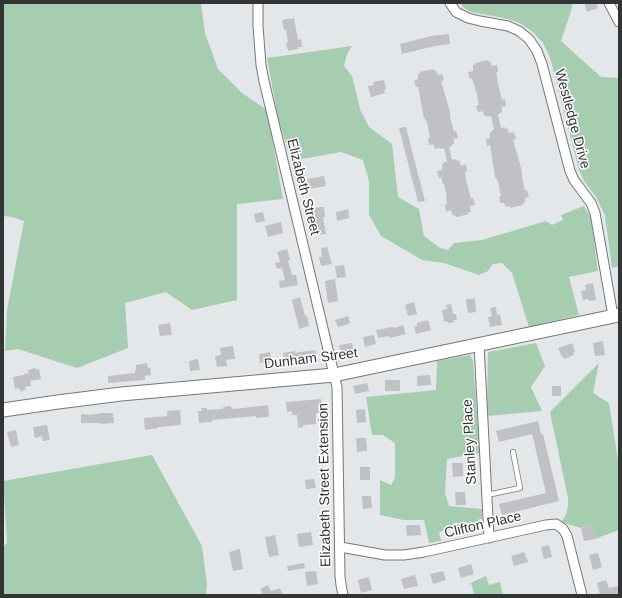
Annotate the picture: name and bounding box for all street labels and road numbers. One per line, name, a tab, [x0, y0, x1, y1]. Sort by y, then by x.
street label: Westledge Drive	[551, 67, 593, 171]
street label: Elizabeth Street	[283, 137, 323, 237]
street label: Dunham Street	[263, 345, 359, 373]
street label: Stanley Place	[459, 399, 481, 485]
street label: Elizabeth Street Extension	[315, 403, 335, 567]
street label: Clifton Place	[443, 508, 523, 542]

